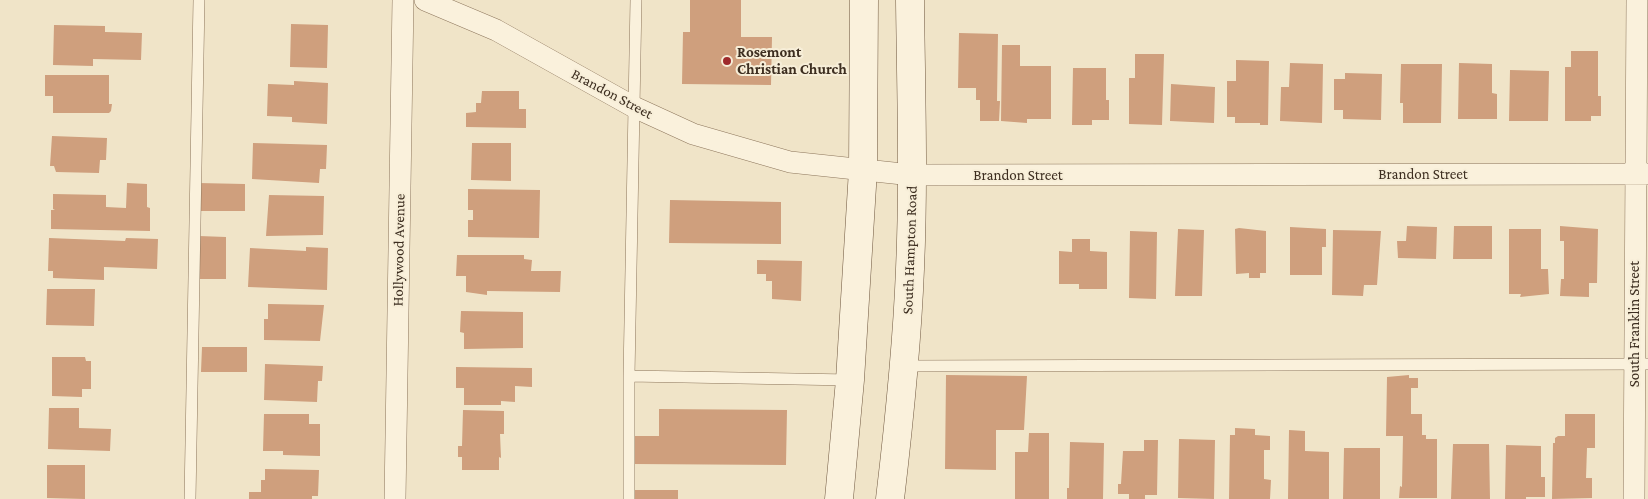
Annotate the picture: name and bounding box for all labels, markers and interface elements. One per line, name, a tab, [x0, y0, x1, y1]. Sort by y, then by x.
place label: Rosemont Christian Church	[737, 43, 847, 78]
marker: Rosemont Christian Church	[721, 55, 733, 67]
street label: Brandon Street	[568, 65, 656, 123]
street label: Brandon Street	[1378, 165, 1468, 183]
street label: Brandon Street	[973, 166, 1063, 184]
street label: South Hampton Road	[899, 185, 921, 315]
street label: Hollywood Avenue	[389, 193, 409, 307]
street label: South Franklin Street	[1625, 261, 1643, 387]

